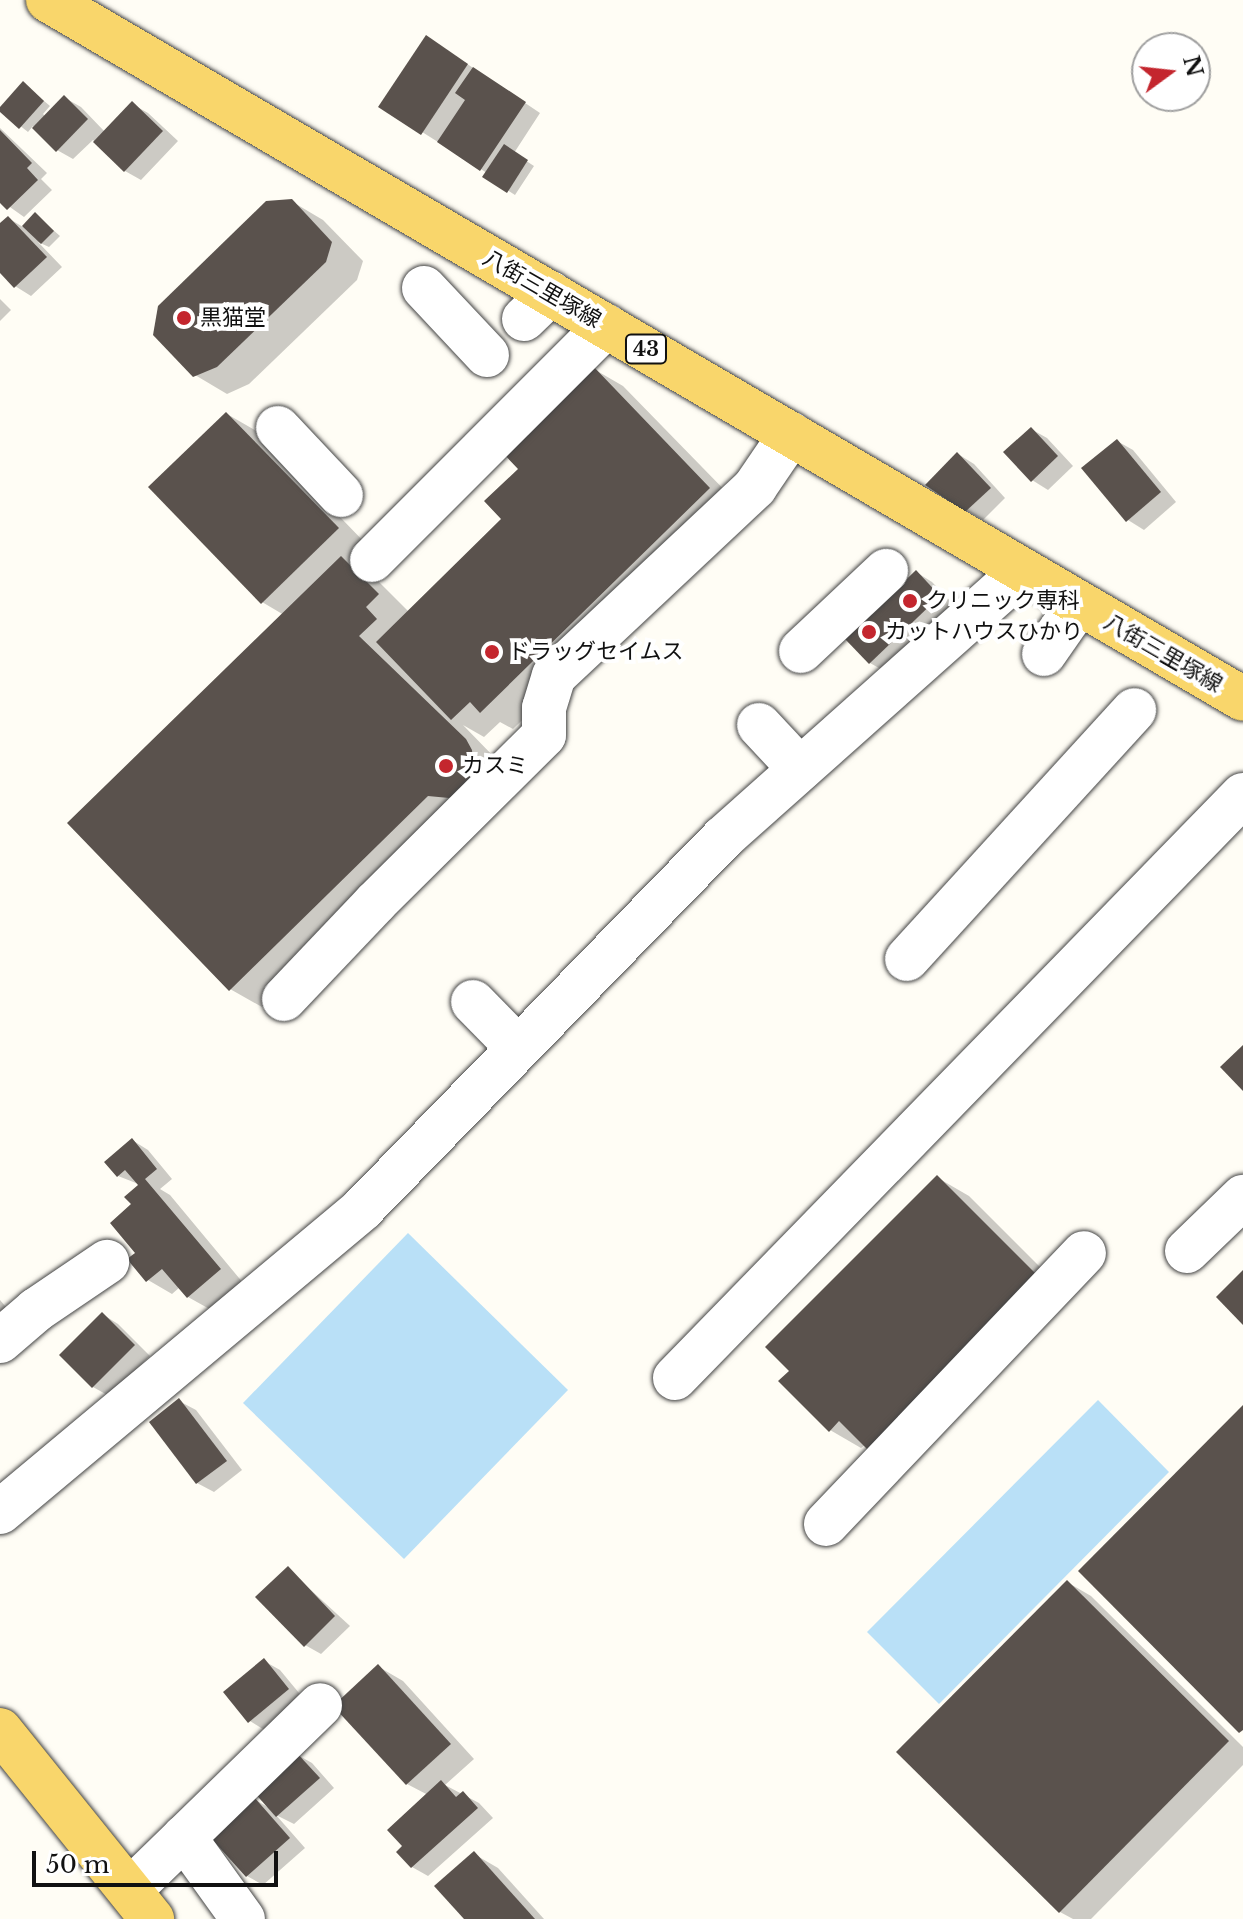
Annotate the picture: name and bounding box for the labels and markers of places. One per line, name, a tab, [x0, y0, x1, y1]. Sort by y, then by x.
place label: 黒猫堂	[200, 305, 266, 331]
marker: 黒猫堂	[175, 309, 193, 327]
place label: クリニック専科	[926, 588, 1080, 614]
marker: クリニック専科	[901, 592, 919, 610]
place label: カットハウスひかり	[885, 619, 1083, 645]
marker: カットハウスひかり	[860, 623, 878, 641]
place label: ドラッグセイムス	[508, 639, 684, 665]
marker: ドラッグセイムス	[483, 643, 501, 661]
place label: カスミ	[462, 753, 528, 779]
marker: カスミ	[437, 757, 455, 775]

